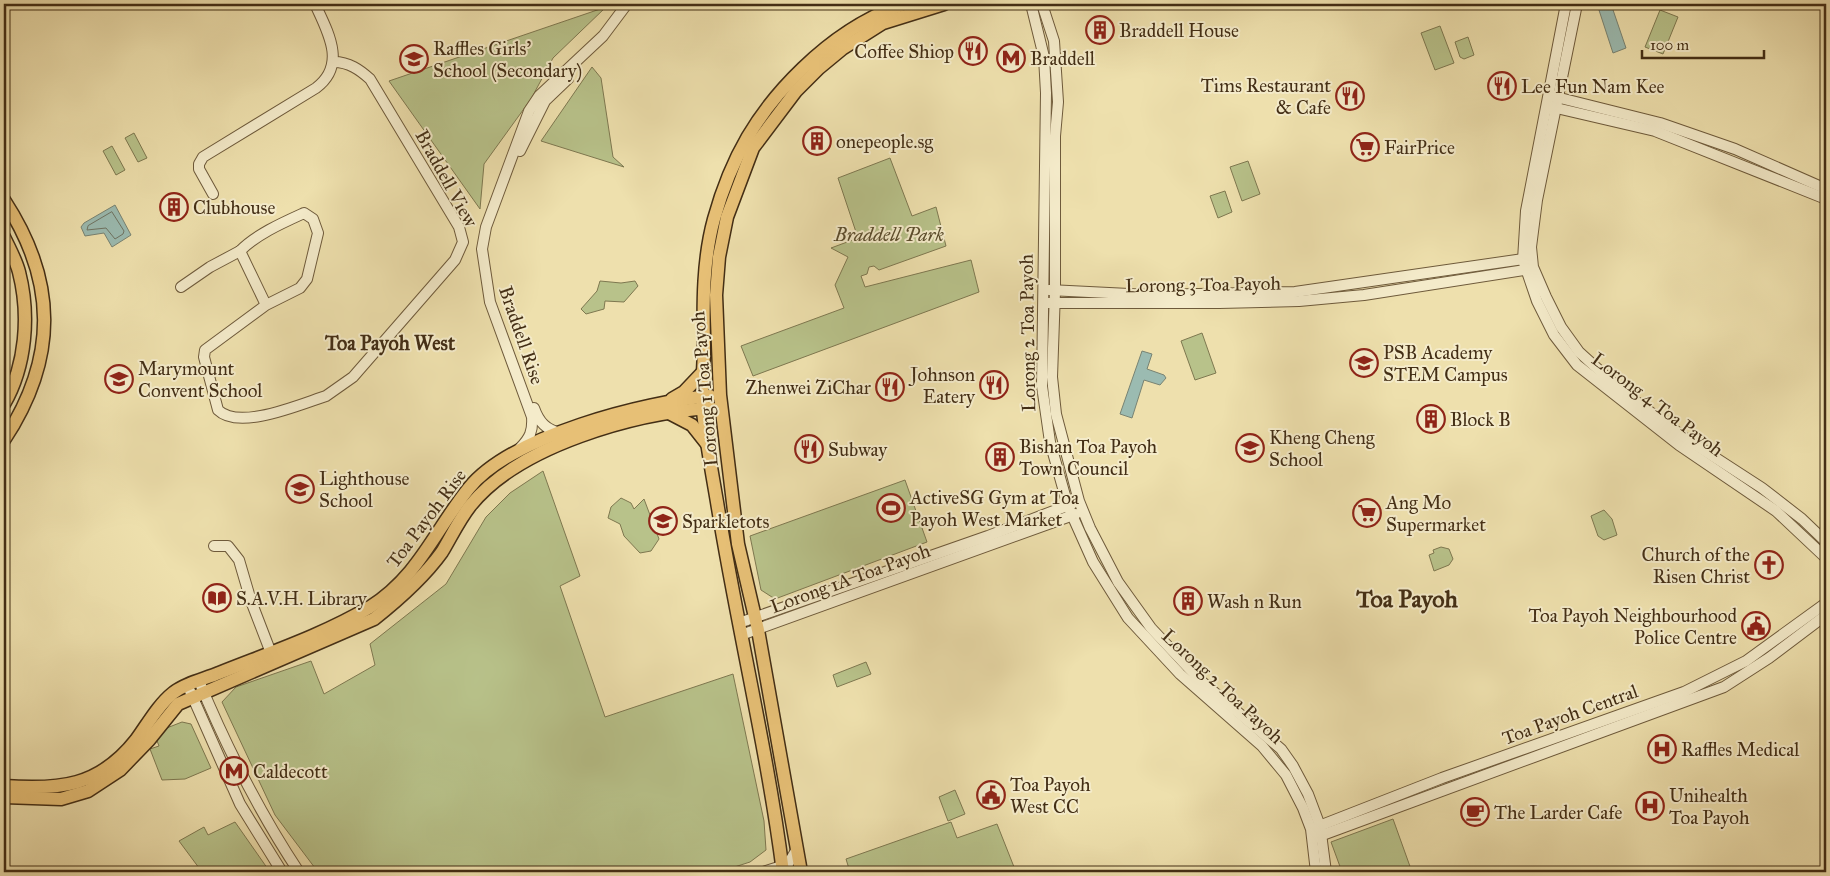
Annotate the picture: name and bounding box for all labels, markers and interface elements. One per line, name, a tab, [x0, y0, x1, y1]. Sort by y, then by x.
building icon: Braddell House	[1085, 15, 1115, 45]
place label: Braddell House	[1119, 19, 1239, 42]
scale bar	[1642, 28, 1765, 60]
restaurant icon: Coffee Shiop	[958, 36, 988, 66]
text: 100 m	[1650, 36, 1690, 54]
place label: Raffles Girls' School (Secondary)	[433, 37, 582, 83]
place label: Coffee Shiop	[854, 40, 954, 63]
metro station icon: Braddell	[996, 43, 1026, 73]
school or university icon: Raffles Girls' School (Secondary)	[399, 44, 429, 74]
place label: Braddell	[1030, 47, 1096, 70]
restaurant icon: Lee Fun Nam Kee	[1487, 71, 1517, 101]
place label: Tims Restaurant & Cafe	[1201, 74, 1331, 119]
place label: Lee Fun Nam Kee	[1521, 75, 1665, 98]
restaurant icon: Tims Restaurant & Cafe	[1335, 81, 1365, 111]
street label: Braddell View	[410, 126, 483, 231]
building icon: onepeople.sg	[802, 126, 832, 156]
place label: onepeople.sg	[836, 130, 933, 154]
supermarket icon: FairPrice	[1350, 132, 1380, 162]
place label: FairPrice	[1384, 136, 1455, 159]
building icon: Clubhouse	[159, 192, 189, 222]
place label: Clubhouse	[193, 196, 276, 219]
park label: Braddell Park	[833, 223, 944, 246]
street label: Lorong 2 Toa Payoh	[1015, 254, 1041, 412]
street label: Lorong 3 Toa Payoh	[1125, 272, 1282, 298]
street label: Braddell Rise	[494, 283, 549, 387]
street label: Lorong 1 Toa Payoh	[686, 310, 724, 468]
district label: Toa Payoh West	[324, 331, 456, 356]
place label: PSB Academy STEM Campus	[1383, 341, 1508, 386]
street label: Lorong 4 Toa Payoh	[1587, 347, 1728, 462]
school or university icon: PSB Academy STEM Campus	[1349, 348, 1379, 378]
place label: Marymount Convent School	[138, 357, 263, 402]
place label: Johnson Eatery	[908, 363, 976, 408]
school or university icon: Marymount Convent School	[104, 364, 134, 394]
restaurant icon: Johnson Eatery	[979, 370, 1009, 400]
restaurant icon: Zhenwei ZiChar	[875, 372, 905, 402]
place label: Zhenwei ZiChar	[745, 376, 872, 399]
building icon: Block B	[1416, 404, 1446, 434]
place label: Block B	[1450, 408, 1511, 431]
place label: Kheng Cheng School	[1269, 426, 1375, 471]
school or university icon: Kheng Cheng School	[1235, 433, 1265, 463]
restaurant icon: Subway	[794, 434, 824, 464]
place label: Bishan Toa Payoh Town Council	[1019, 435, 1158, 480]
place label: Subway	[828, 438, 888, 461]
building icon: Bishan Toa Payoh Town Council	[985, 442, 1015, 472]
street label: Toa Payoh Rise	[382, 464, 471, 572]
place label: Lighthouse School	[319, 467, 410, 512]
school or university icon: Lighthouse School	[285, 474, 315, 504]
place label: ActiveSG Gym at Toa Payoh West Market	[909, 486, 1080, 531]
place label: Ang Mo Supermarket	[1385, 491, 1486, 536]
sports icon: ActiveSG Gym at Toa Payoh West Market	[876, 493, 906, 523]
supermarket icon: Ang Mo Supermarket	[1352, 498, 1382, 528]
school or university icon: Sparkletots	[648, 506, 678, 536]
place label: Sparkletots	[682, 510, 769, 533]
street label: Lorong 1A Toa Payoh	[767, 539, 934, 619]
place label: Church of the Risen Christ	[1641, 543, 1750, 588]
church icon: Church of the Risen Christ	[1754, 550, 1784, 580]
library icon: S.A.V.H. Library	[202, 583, 232, 613]
district label: Toa Payoh	[1355, 584, 1459, 614]
building icon: Wash n Run	[1173, 586, 1203, 616]
place label: S.A.V.H. Library	[236, 587, 368, 610]
place label: Wash n Run	[1207, 590, 1302, 613]
place label: Toa Payoh Neighbourhood Police Centre	[1529, 604, 1737, 649]
public building icon: Toa Payoh Neighbourhood Police Centre	[1741, 611, 1771, 641]
street label: Lorong 2 Toa Payoh	[1156, 624, 1288, 750]
street label: Toa Payoh Central	[1499, 679, 1642, 750]
hospital icon: Raffles Medical	[1647, 734, 1677, 764]
place label: Raffles Medical	[1681, 738, 1800, 761]
metro station icon: Caldecott	[219, 756, 249, 786]
place label: Caldecott	[253, 760, 328, 783]
place label: Toa Payoh West CC	[1010, 773, 1091, 818]
public building icon: Toa Payoh West CC	[976, 780, 1006, 810]
place label: Unihealth Toa Payoh	[1669, 784, 1750, 829]
hospital icon: Unihealth Toa Payoh	[1635, 791, 1665, 821]
cafe icon: The Larder Cafe	[1460, 797, 1490, 827]
place label: The Larder Cafe	[1494, 801, 1623, 824]

